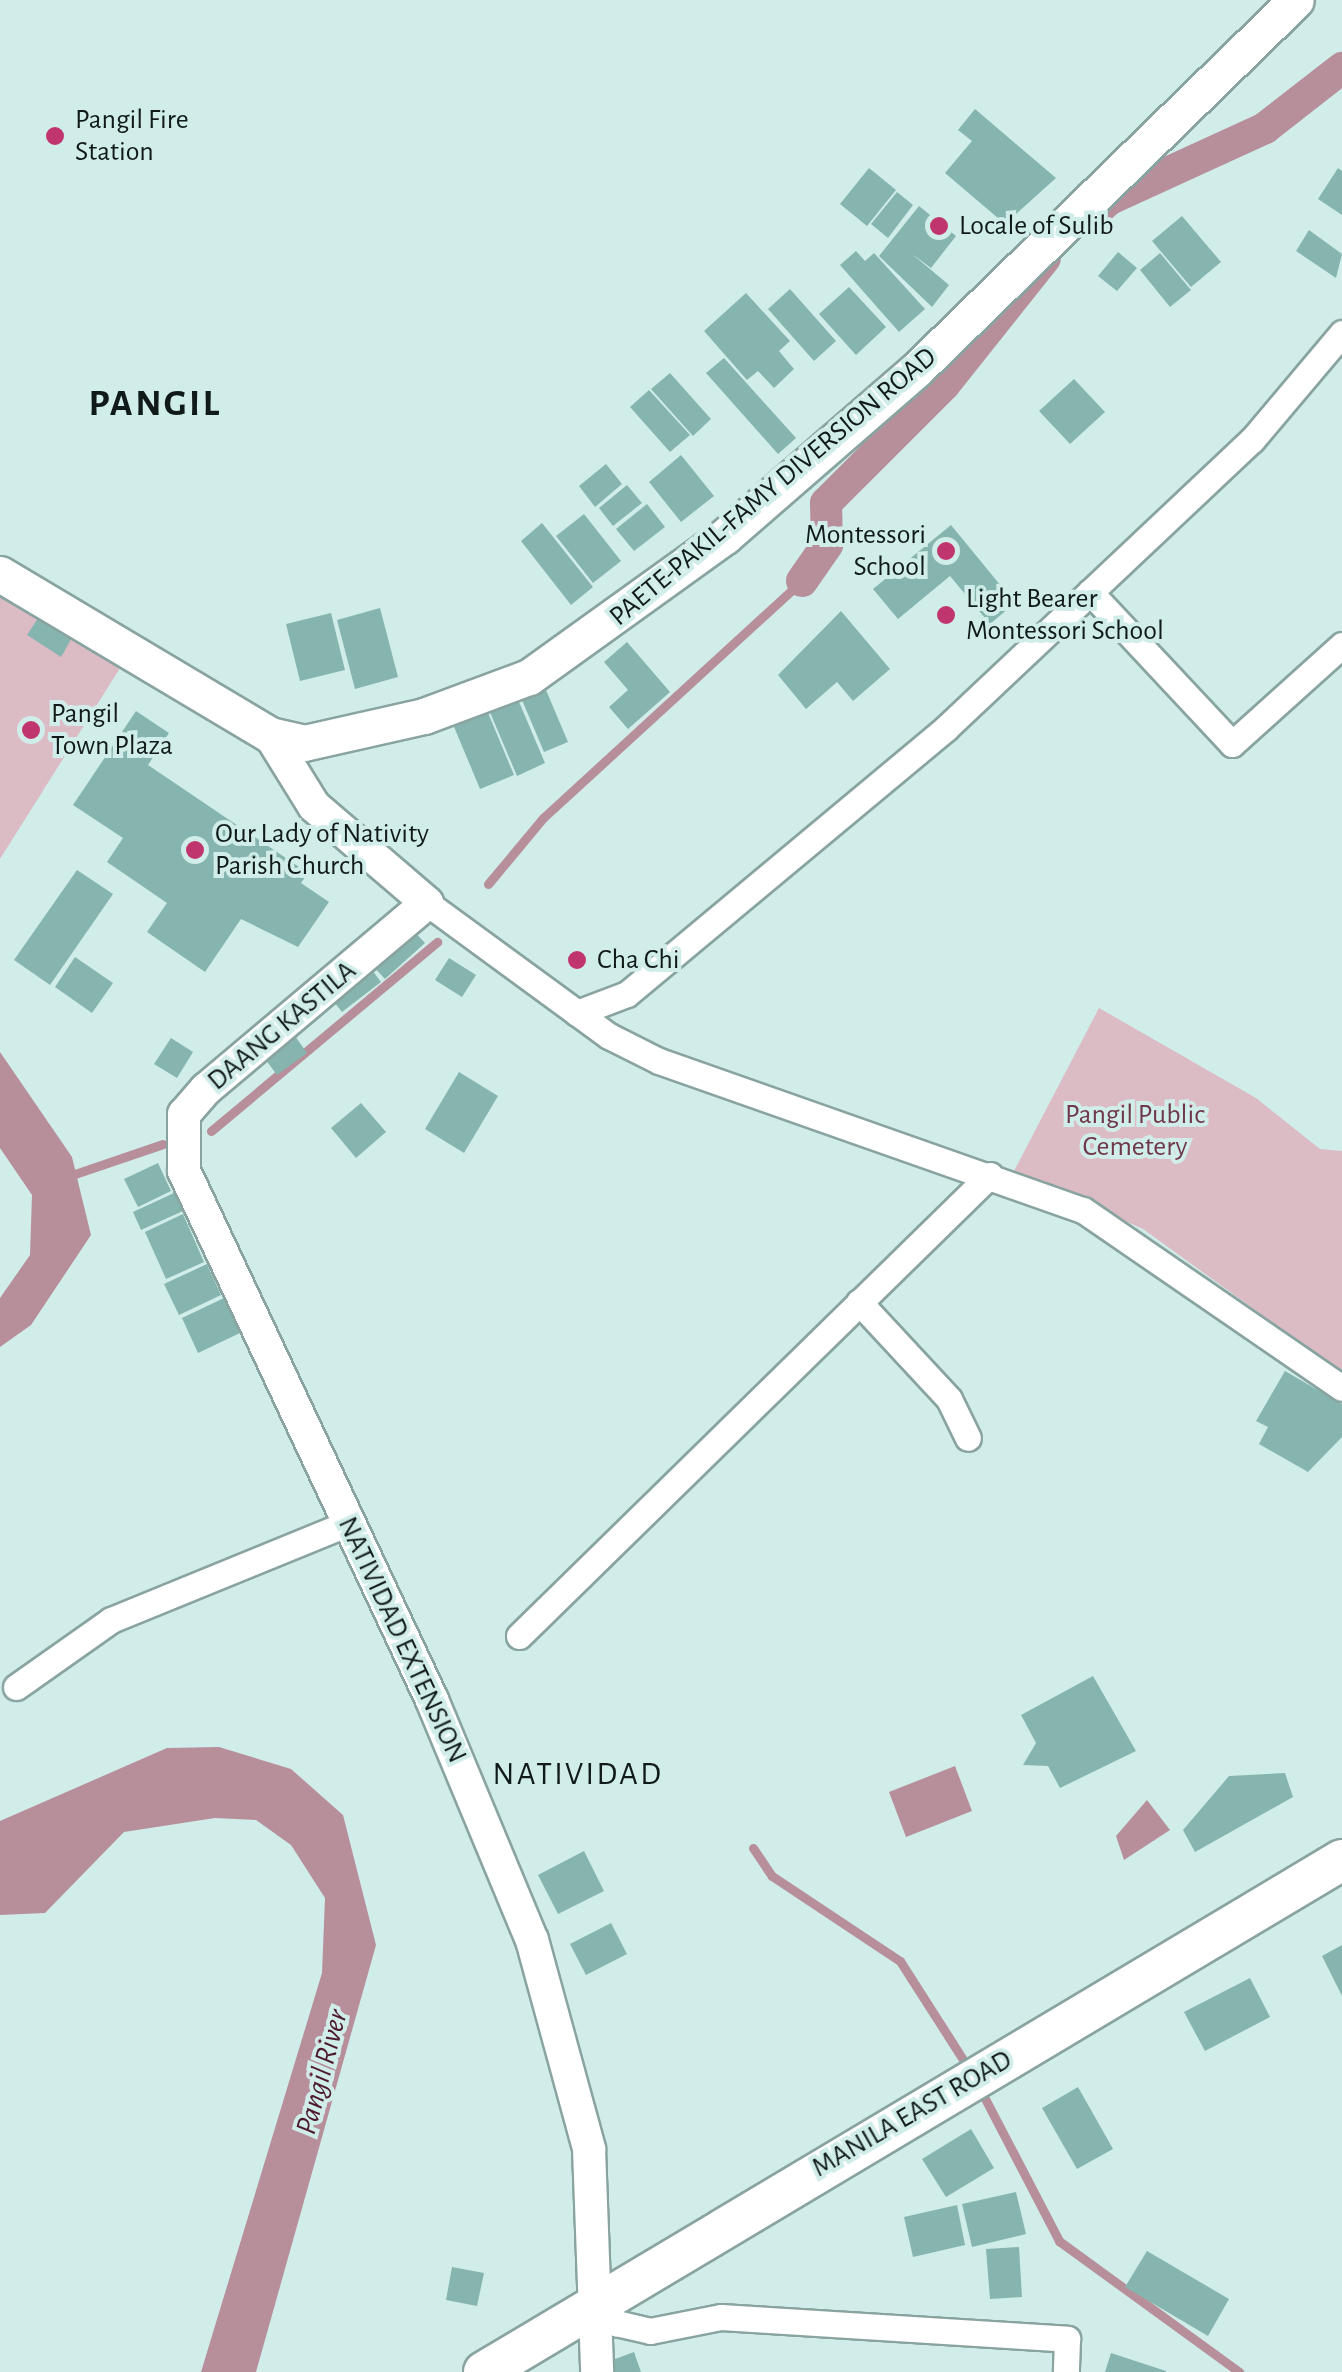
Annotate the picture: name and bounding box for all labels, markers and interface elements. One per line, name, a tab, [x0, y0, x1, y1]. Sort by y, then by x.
place label: Pangil Fire Station	[75, 103, 189, 169]
marker: Pangil Fire Station	[44, 125, 66, 147]
place label: Locale of Sulib	[959, 209, 1114, 243]
marker: Locale of Sulib	[928, 215, 950, 237]
street label: PAETE-PAKIL-FAMY DIVERSION ROAD	[603, 340, 943, 634]
district label: PANGIL	[88, 382, 222, 428]
place label: Montessori School	[805, 518, 926, 584]
marker: Montessori School	[935, 540, 957, 562]
place label: Light Bearer Montessori School	[966, 582, 1164, 648]
marker: Light Bearer Montessori School	[935, 604, 957, 626]
place label: Pangil Town Plaza	[51, 697, 173, 763]
marker: Pangil Town Plaza	[20, 719, 42, 741]
place label: Our Lady of Nativity Parish Church	[215, 817, 429, 883]
marker: Our Lady of Nativity Parish Church	[184, 839, 206, 861]
place label: Cha Chi	[597, 943, 680, 977]
marker: Cha Chi	[566, 949, 588, 971]
street label: DAANG KASTILA	[201, 954, 363, 1098]
park label: Pangil Public Cemetery	[1065, 1098, 1205, 1164]
street label: NATIVIDAD EXTENSION	[330, 1512, 474, 1768]
district label: NATIVIDAD	[493, 1755, 663, 1793]
water label: Pangil River	[288, 2006, 356, 2138]
street label: MANILA EAST ROAD	[806, 2043, 1018, 2185]

